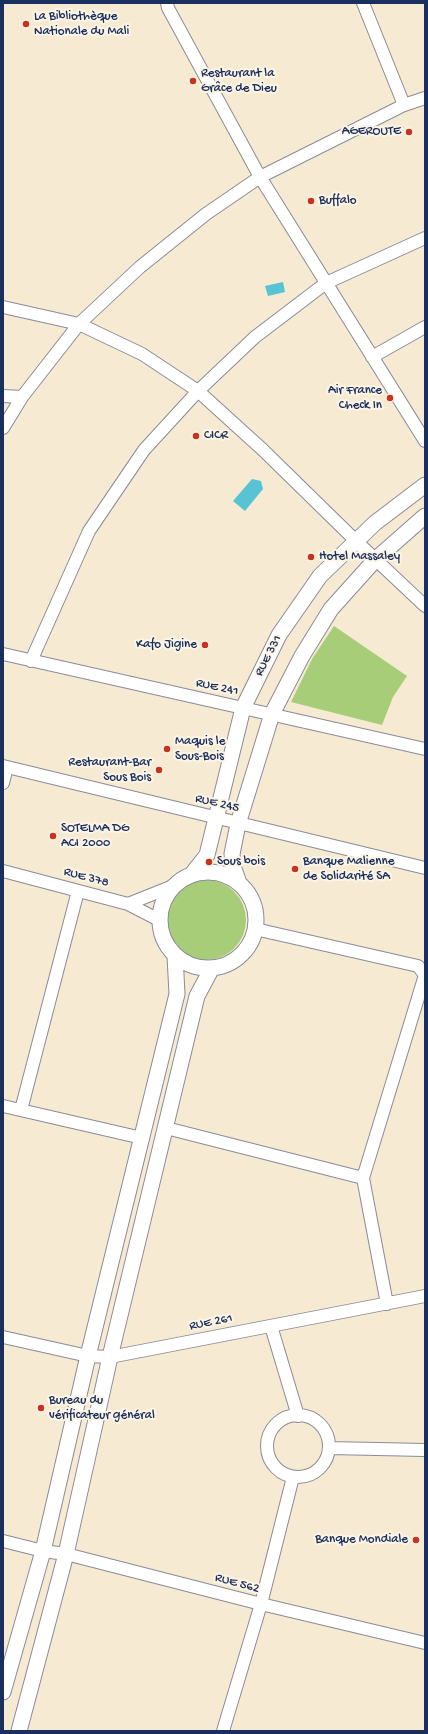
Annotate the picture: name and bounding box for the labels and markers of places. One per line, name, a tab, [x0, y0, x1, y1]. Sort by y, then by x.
place label: La Bibliothèque Nationale du Mali	[34, 9, 129, 40]
marker: La Bibliothèque Nationale du Mali	[21, 19, 31, 29]
place label: Restaurant la Grâce de Dieu	[201, 66, 277, 97]
marker: Restaurant la Grâce de Dieu	[188, 76, 198, 86]
place label: AGEROUTE	[342, 124, 401, 140]
marker: AGEROUTE	[404, 127, 414, 137]
place label: Buffalo	[319, 193, 357, 209]
marker: Buffalo	[306, 196, 316, 206]
place label: Air France Check In	[328, 383, 382, 414]
marker: Air France Check In	[385, 393, 395, 403]
place label: CICR	[204, 428, 228, 444]
marker: CICR	[191, 431, 201, 441]
place label: Hotel Massaley	[319, 549, 400, 565]
marker: Hotel Massaley	[306, 552, 316, 562]
place label: Kafo Jigine	[136, 637, 197, 653]
marker: Kafo Jigine	[200, 640, 210, 650]
place label: Maquis le Sous-Bois	[175, 734, 225, 765]
marker: Maquis le Sous-Bois	[162, 744, 172, 754]
place label: Restaurant-Bar Sous Bois	[68, 755, 151, 786]
marker: Restaurant-Bar Sous Bois	[154, 765, 164, 775]
place label: SOTELMA DG ACI 2000	[61, 821, 129, 852]
marker: SOTELMA DG ACI 2000	[48, 831, 58, 841]
place label: Sous bois	[217, 854, 265, 870]
place label: Banque Malienne de Solidarité SA	[303, 854, 394, 885]
marker: Sous bois	[204, 857, 214, 867]
marker: Banque Malienne de Solidarité SA	[290, 864, 300, 874]
place label: Bureau du vérificateur général	[49, 1393, 155, 1424]
marker: Bureau du vérificateur général	[36, 1403, 46, 1413]
place label: Banque Mondiale	[315, 1532, 408, 1548]
marker: Banque Mondiale	[411, 1535, 421, 1545]

